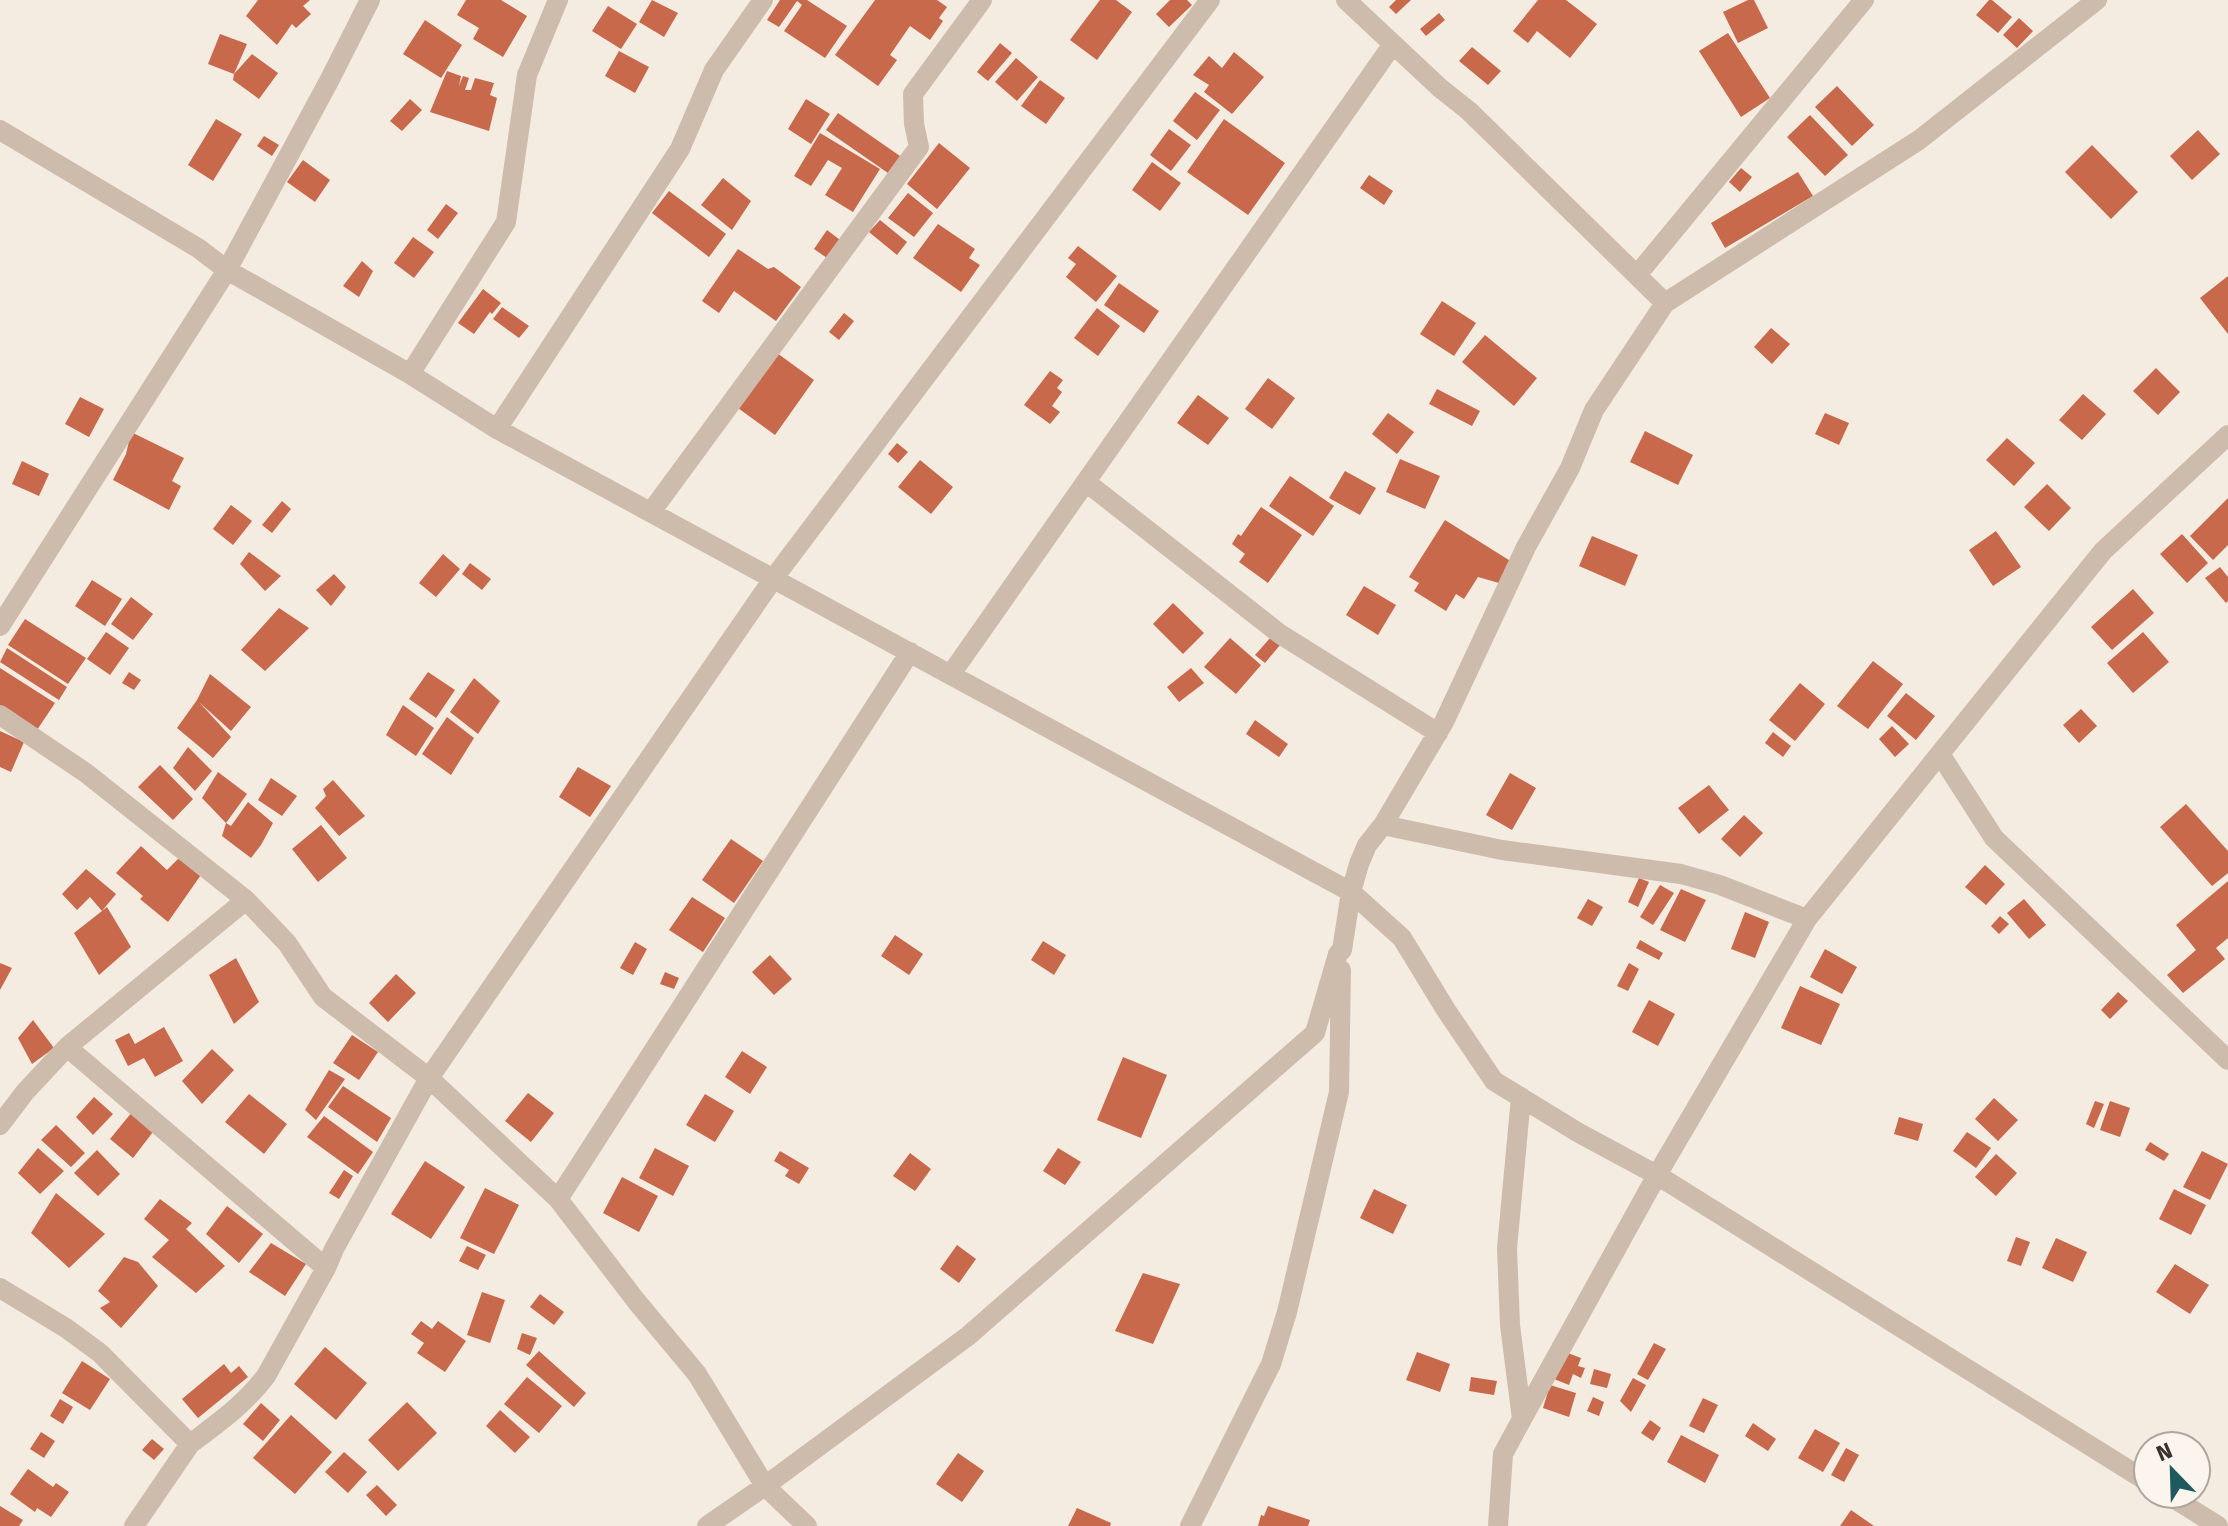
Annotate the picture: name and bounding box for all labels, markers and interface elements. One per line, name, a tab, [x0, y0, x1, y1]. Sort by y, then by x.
north arrow	[2132, 1430, 2212, 1510]
text: N	[2152, 1437, 2176, 1467]

